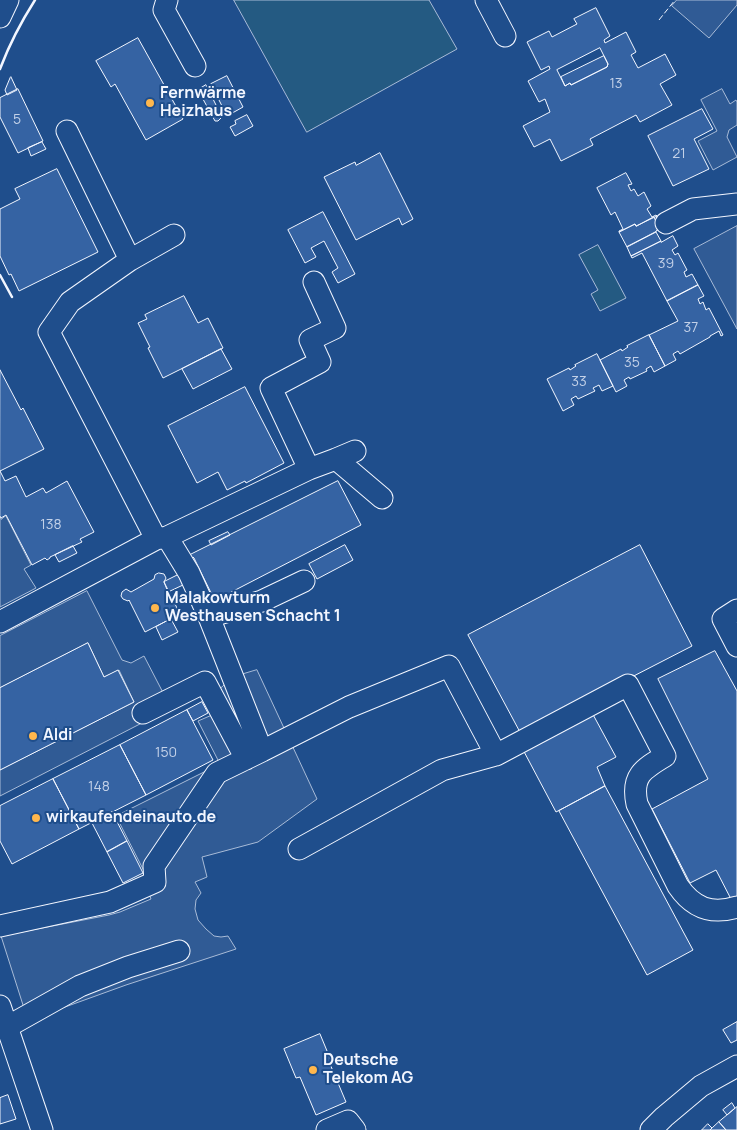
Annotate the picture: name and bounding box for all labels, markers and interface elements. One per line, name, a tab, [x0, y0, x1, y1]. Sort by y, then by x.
house number: 13	[609, 76, 623, 92]
place label: Fernwärme Heizhaus	[160, 84, 246, 122]
marker: Fernwärme Heizhaus	[144, 97, 156, 109]
house number: 5	[13, 112, 21, 128]
house number: 21	[672, 146, 686, 162]
house number: 39	[658, 256, 674, 272]
house number: 37	[684, 320, 698, 336]
house number: 35	[624, 355, 640, 371]
house number: 33	[571, 374, 587, 390]
house number: 138	[40, 517, 62, 533]
place label: Malakowturm Westhausen Schacht 1	[165, 589, 341, 627]
marker: Malakowturm Westhausen Schacht 1	[149, 602, 161, 614]
place label: Aldi	[43, 726, 73, 746]
marker: Aldi	[27, 730, 39, 742]
house number: 150	[155, 745, 177, 761]
house number: 148	[88, 779, 110, 795]
place label: wirkaufendeinauto.de	[46, 808, 216, 828]
marker: wirkaufendeinauto.de	[30, 812, 42, 824]
place label: Deutsche Telekom AG	[323, 1051, 413, 1089]
marker: Deutsche Telekom AG	[307, 1064, 319, 1076]

